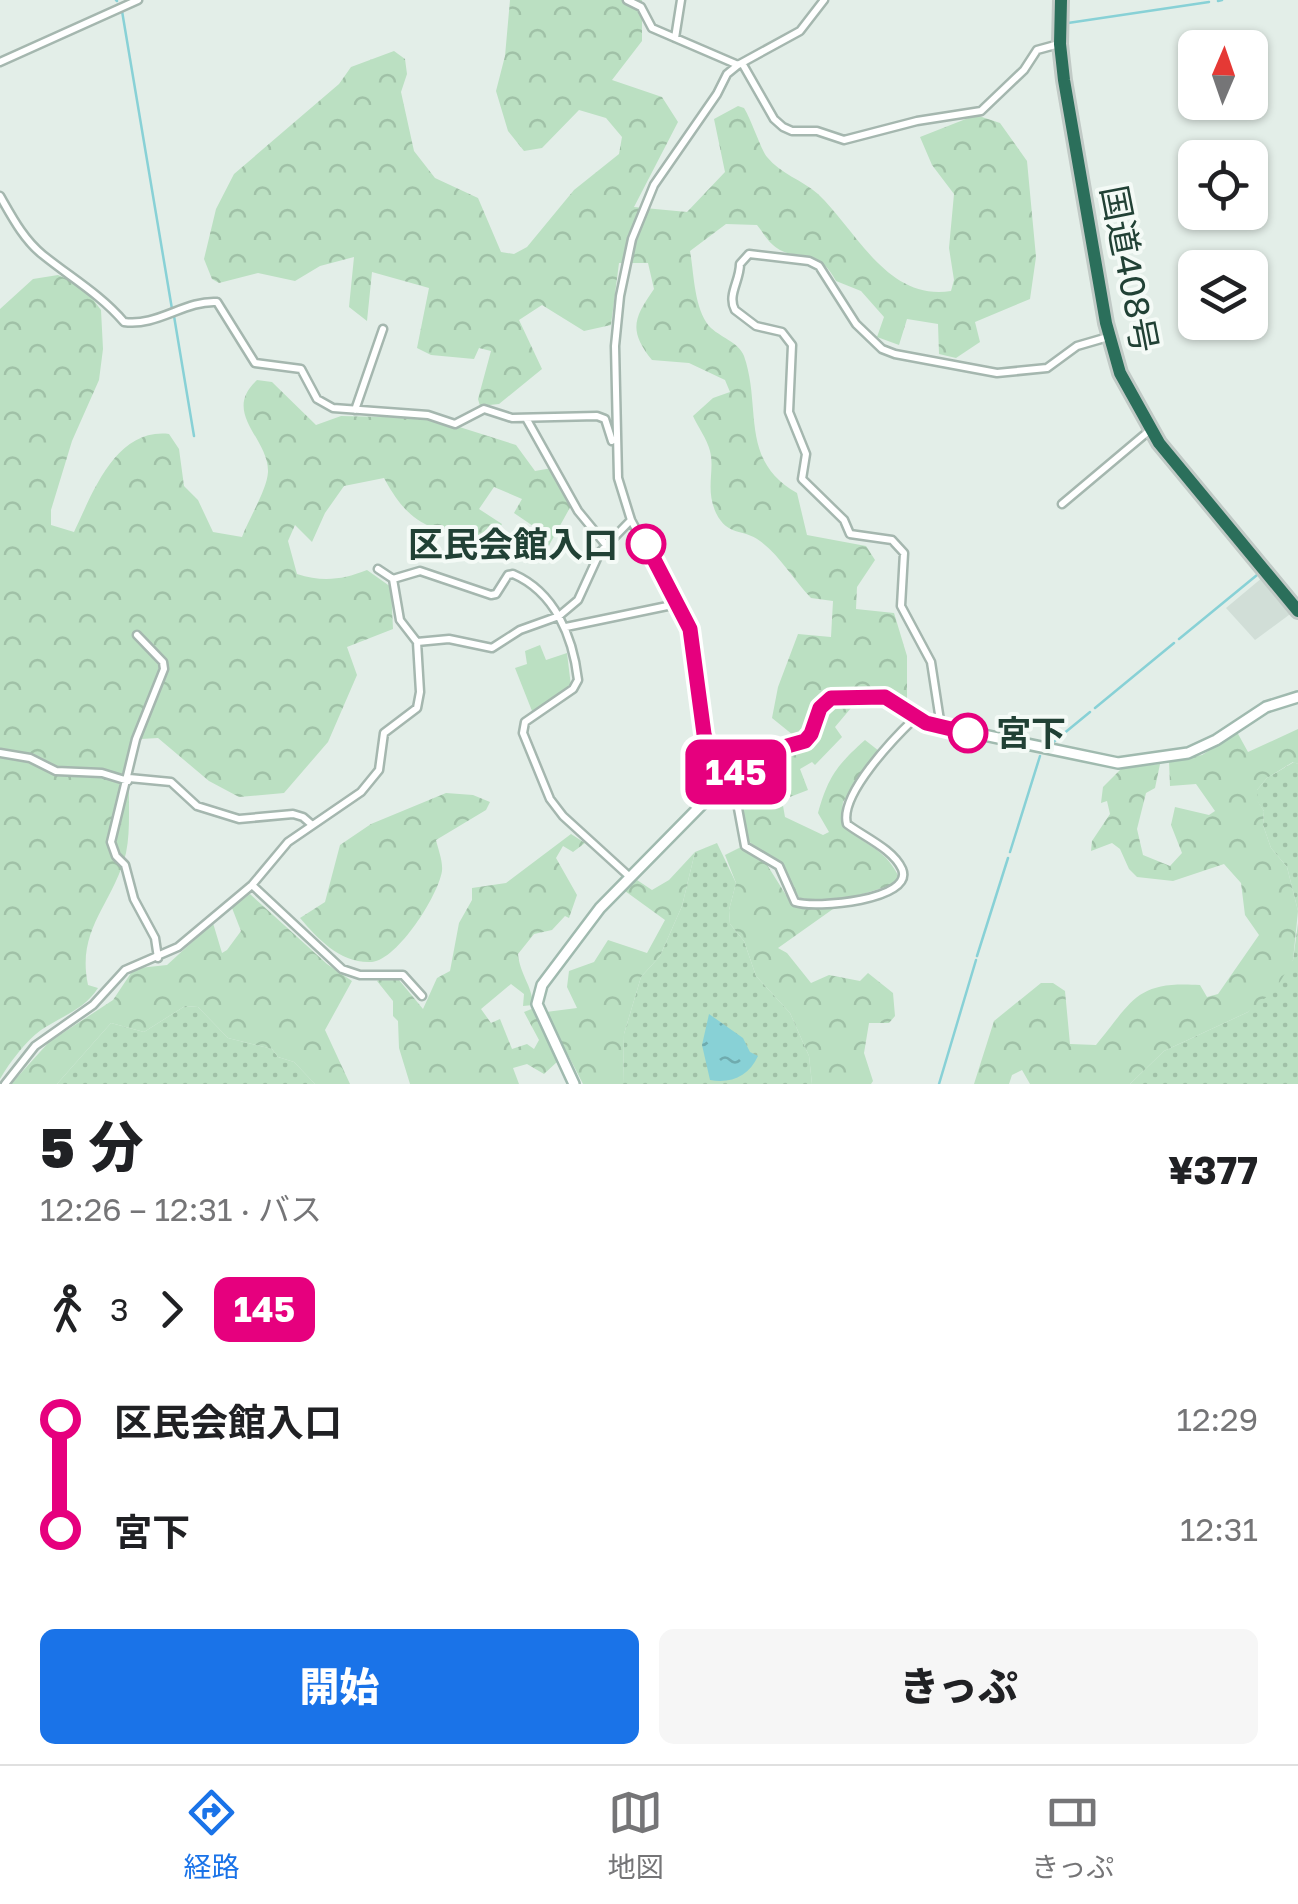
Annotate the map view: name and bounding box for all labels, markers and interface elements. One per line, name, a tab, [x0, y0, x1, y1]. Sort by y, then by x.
north arrow	[1178, 30, 1268, 120]
map controls	[1178, 30, 1268, 340]
button: locate	[1178, 140, 1268, 230]
street label: 国道408号	[1093, 182, 1167, 356]
button: layers	[1178, 250, 1268, 340]
place label: 区民会館入口	[408, 523, 618, 565]
marker: 区民会館入口	[627, 525, 665, 563]
place label: 宮下	[996, 712, 1066, 754]
marker: 宮下	[949, 714, 987, 752]
line badge: 145	[678, 740, 794, 804]
text: 145	[705, 751, 767, 793]
text: 5 分	[40, 1113, 143, 1179]
text: ¥377	[1168, 1147, 1258, 1192]
text: 12:26 – 12:31 · バス	[40, 1190, 322, 1228]
icon: walk	[40, 1282, 95, 1337]
icon: forward	[144, 1282, 199, 1337]
text: 145	[234, 1288, 295, 1330]
text: 3	[110, 1290, 129, 1328]
text: 区民会館入口	[114, 1399, 342, 1444]
text: 12:29	[1176, 1400, 1258, 1438]
text: 宮下	[114, 1509, 190, 1554]
text: 12:31	[1180, 1510, 1258, 1548]
button: 開始	[40, 1629, 639, 1744]
button: きっぷ	[659, 1629, 1258, 1744]
tab: 経路	[184, 1785, 240, 1885]
tab: 地図	[608, 1785, 664, 1885]
tab: きっぷ	[1031, 1785, 1114, 1885]

